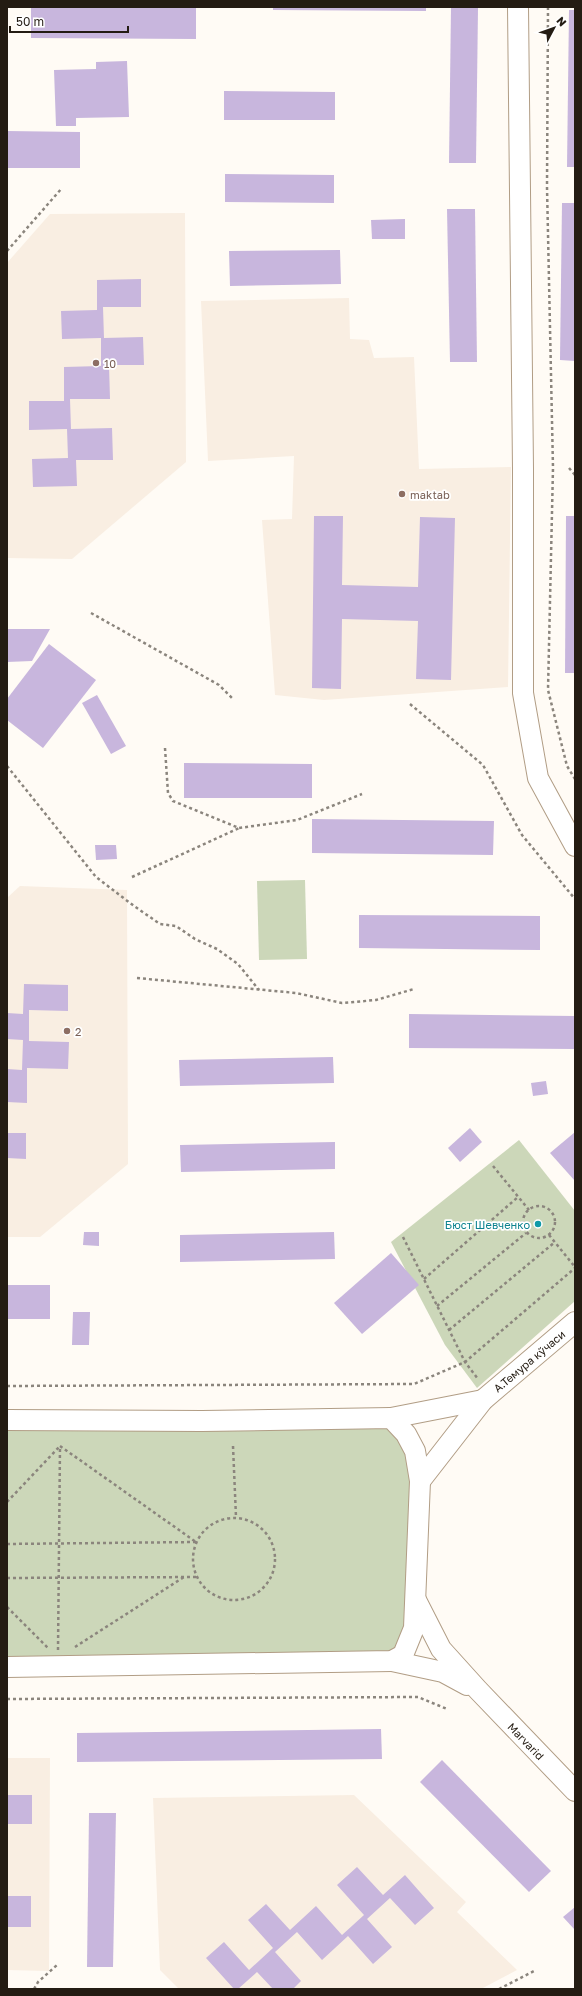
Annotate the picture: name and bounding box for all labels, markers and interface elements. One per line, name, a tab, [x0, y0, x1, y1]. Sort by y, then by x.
scale bar	[10, 8, 128, 34]
north arrow	[534, 8, 574, 48]
text: 50 m	[16, 14, 44, 29]
text: N	[554, 14, 570, 29]
place label: 10	[104, 357, 116, 370]
marker: 10	[91, 358, 101, 368]
place label: maktab	[410, 488, 450, 501]
marker: maktab	[397, 489, 407, 499]
place label: 2	[75, 1025, 81, 1038]
marker: 2	[62, 1026, 72, 1036]
place label: Бюст Шевченко	[445, 1218, 530, 1231]
marker: Бюст Шевченко	[533, 1219, 543, 1229]
street label: А.Темура кўчаси	[491, 1327, 567, 1395]
street label: Marvarid	[505, 1720, 547, 1762]

